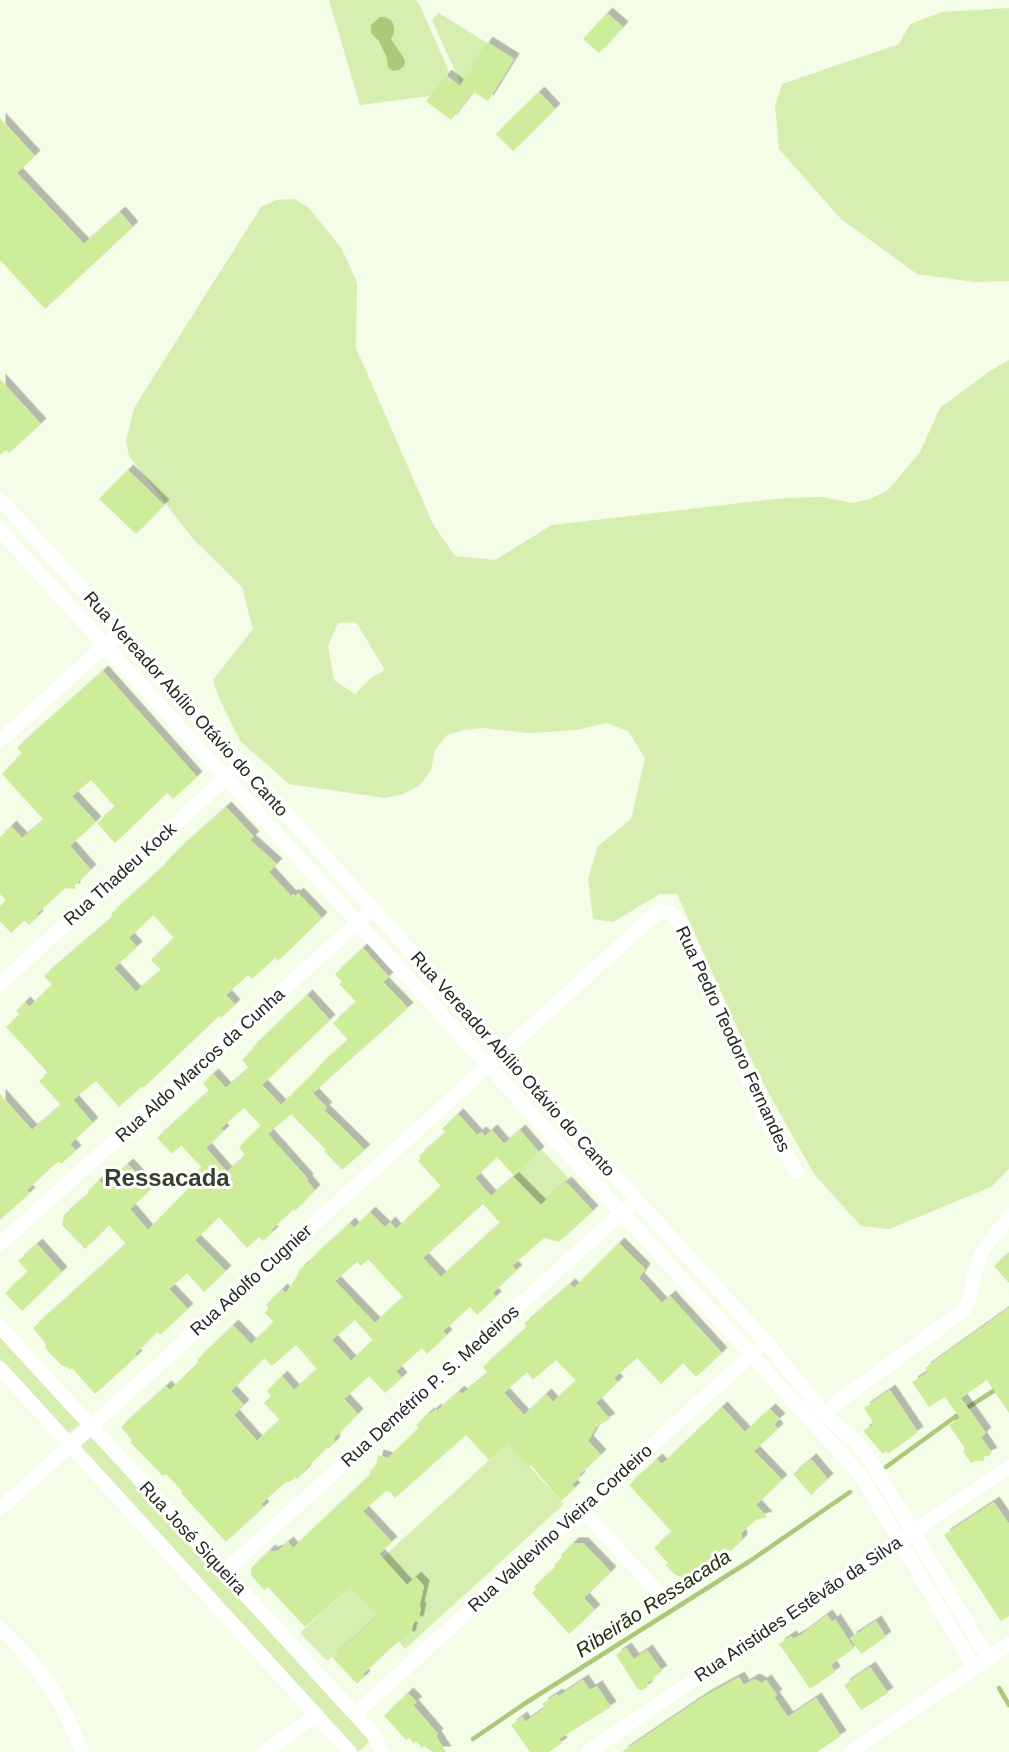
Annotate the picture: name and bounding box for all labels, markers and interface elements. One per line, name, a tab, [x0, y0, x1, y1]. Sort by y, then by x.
street label: Rua Vereador Abílio Otávio do Canto	[80, 588, 292, 820]
street label: Rua Thadeu Kock	[60, 818, 181, 930]
street label: Rua Pedro Teodoro Fernandes	[672, 923, 794, 1155]
street label: Rua Vereador Abílio Otávio do Canto	[407, 948, 619, 1180]
street label: Rua Aldo Marcos da Cunha	[112, 983, 289, 1146]
district label: Ressacada	[104, 1164, 230, 1191]
street label: Rua Adolfo Cugnier	[186, 1220, 316, 1340]
street label: Rua Demétrio P. S. Medeiros	[337, 1301, 523, 1471]
street label: Rua Valdevino Vieira Cordeiro	[464, 1440, 656, 1616]
street label: Rua José Siqueira	[136, 1477, 251, 1599]
street label: Rua Aristides Estêvão da Silva	[691, 1532, 906, 1686]
water label: Ribeirão Ressacada	[571, 1545, 735, 1661]

